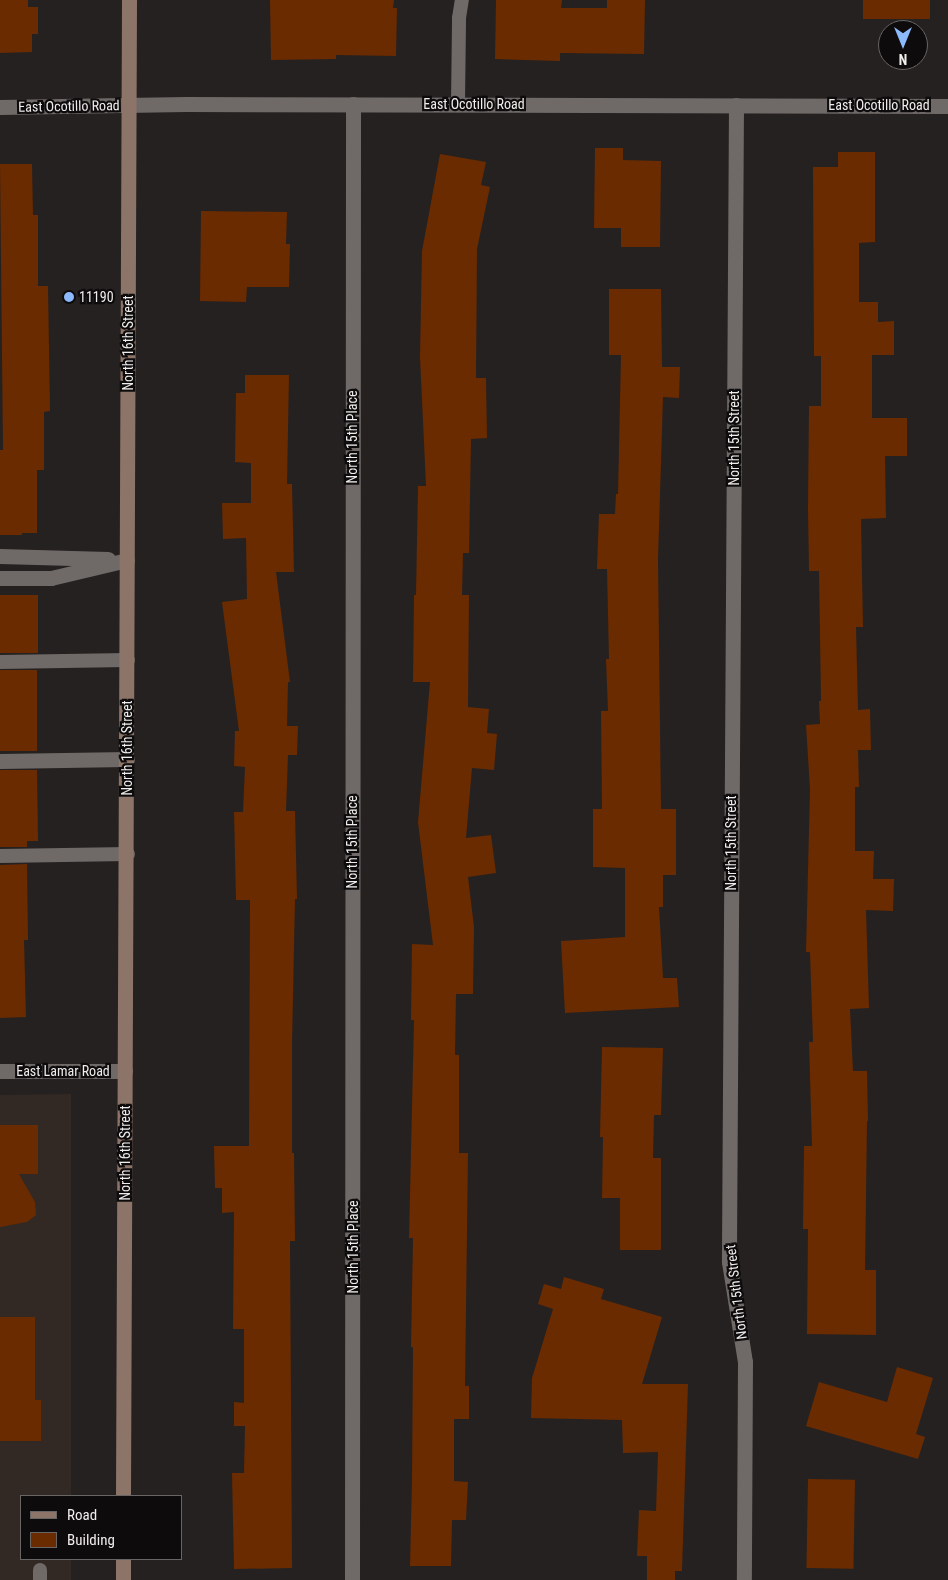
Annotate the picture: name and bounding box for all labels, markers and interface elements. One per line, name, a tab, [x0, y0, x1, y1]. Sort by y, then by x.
north arrow	[878, 20, 928, 70]
text: N	[899, 51, 907, 67]
street label: East Ocotillo Road	[423, 96, 525, 112]
street label: East Ocotillo Road	[18, 97, 120, 115]
street label: East Ocotillo Road	[828, 97, 930, 113]
place label: 11190	[79, 289, 114, 305]
marker: 11190	[63, 291, 75, 303]
street label: North 16th Street	[120, 295, 136, 391]
street label: North 15th Place	[344, 390, 360, 484]
street label: North 15th Street	[726, 390, 742, 486]
street label: North 16th Street	[119, 700, 135, 796]
street label: North 15th Place	[344, 795, 360, 889]
street label: North 15th Street	[723, 795, 739, 891]
street label: East Lamar Road	[16, 1063, 110, 1079]
street label: North 16th Street	[117, 1105, 133, 1201]
street label: North 15th Place	[345, 1200, 361, 1294]
street label: North 15th Street	[722, 1244, 750, 1340]
legend	[20, 1495, 182, 1560]
text: Road	[67, 1506, 97, 1524]
text: Building	[67, 1531, 115, 1549]

